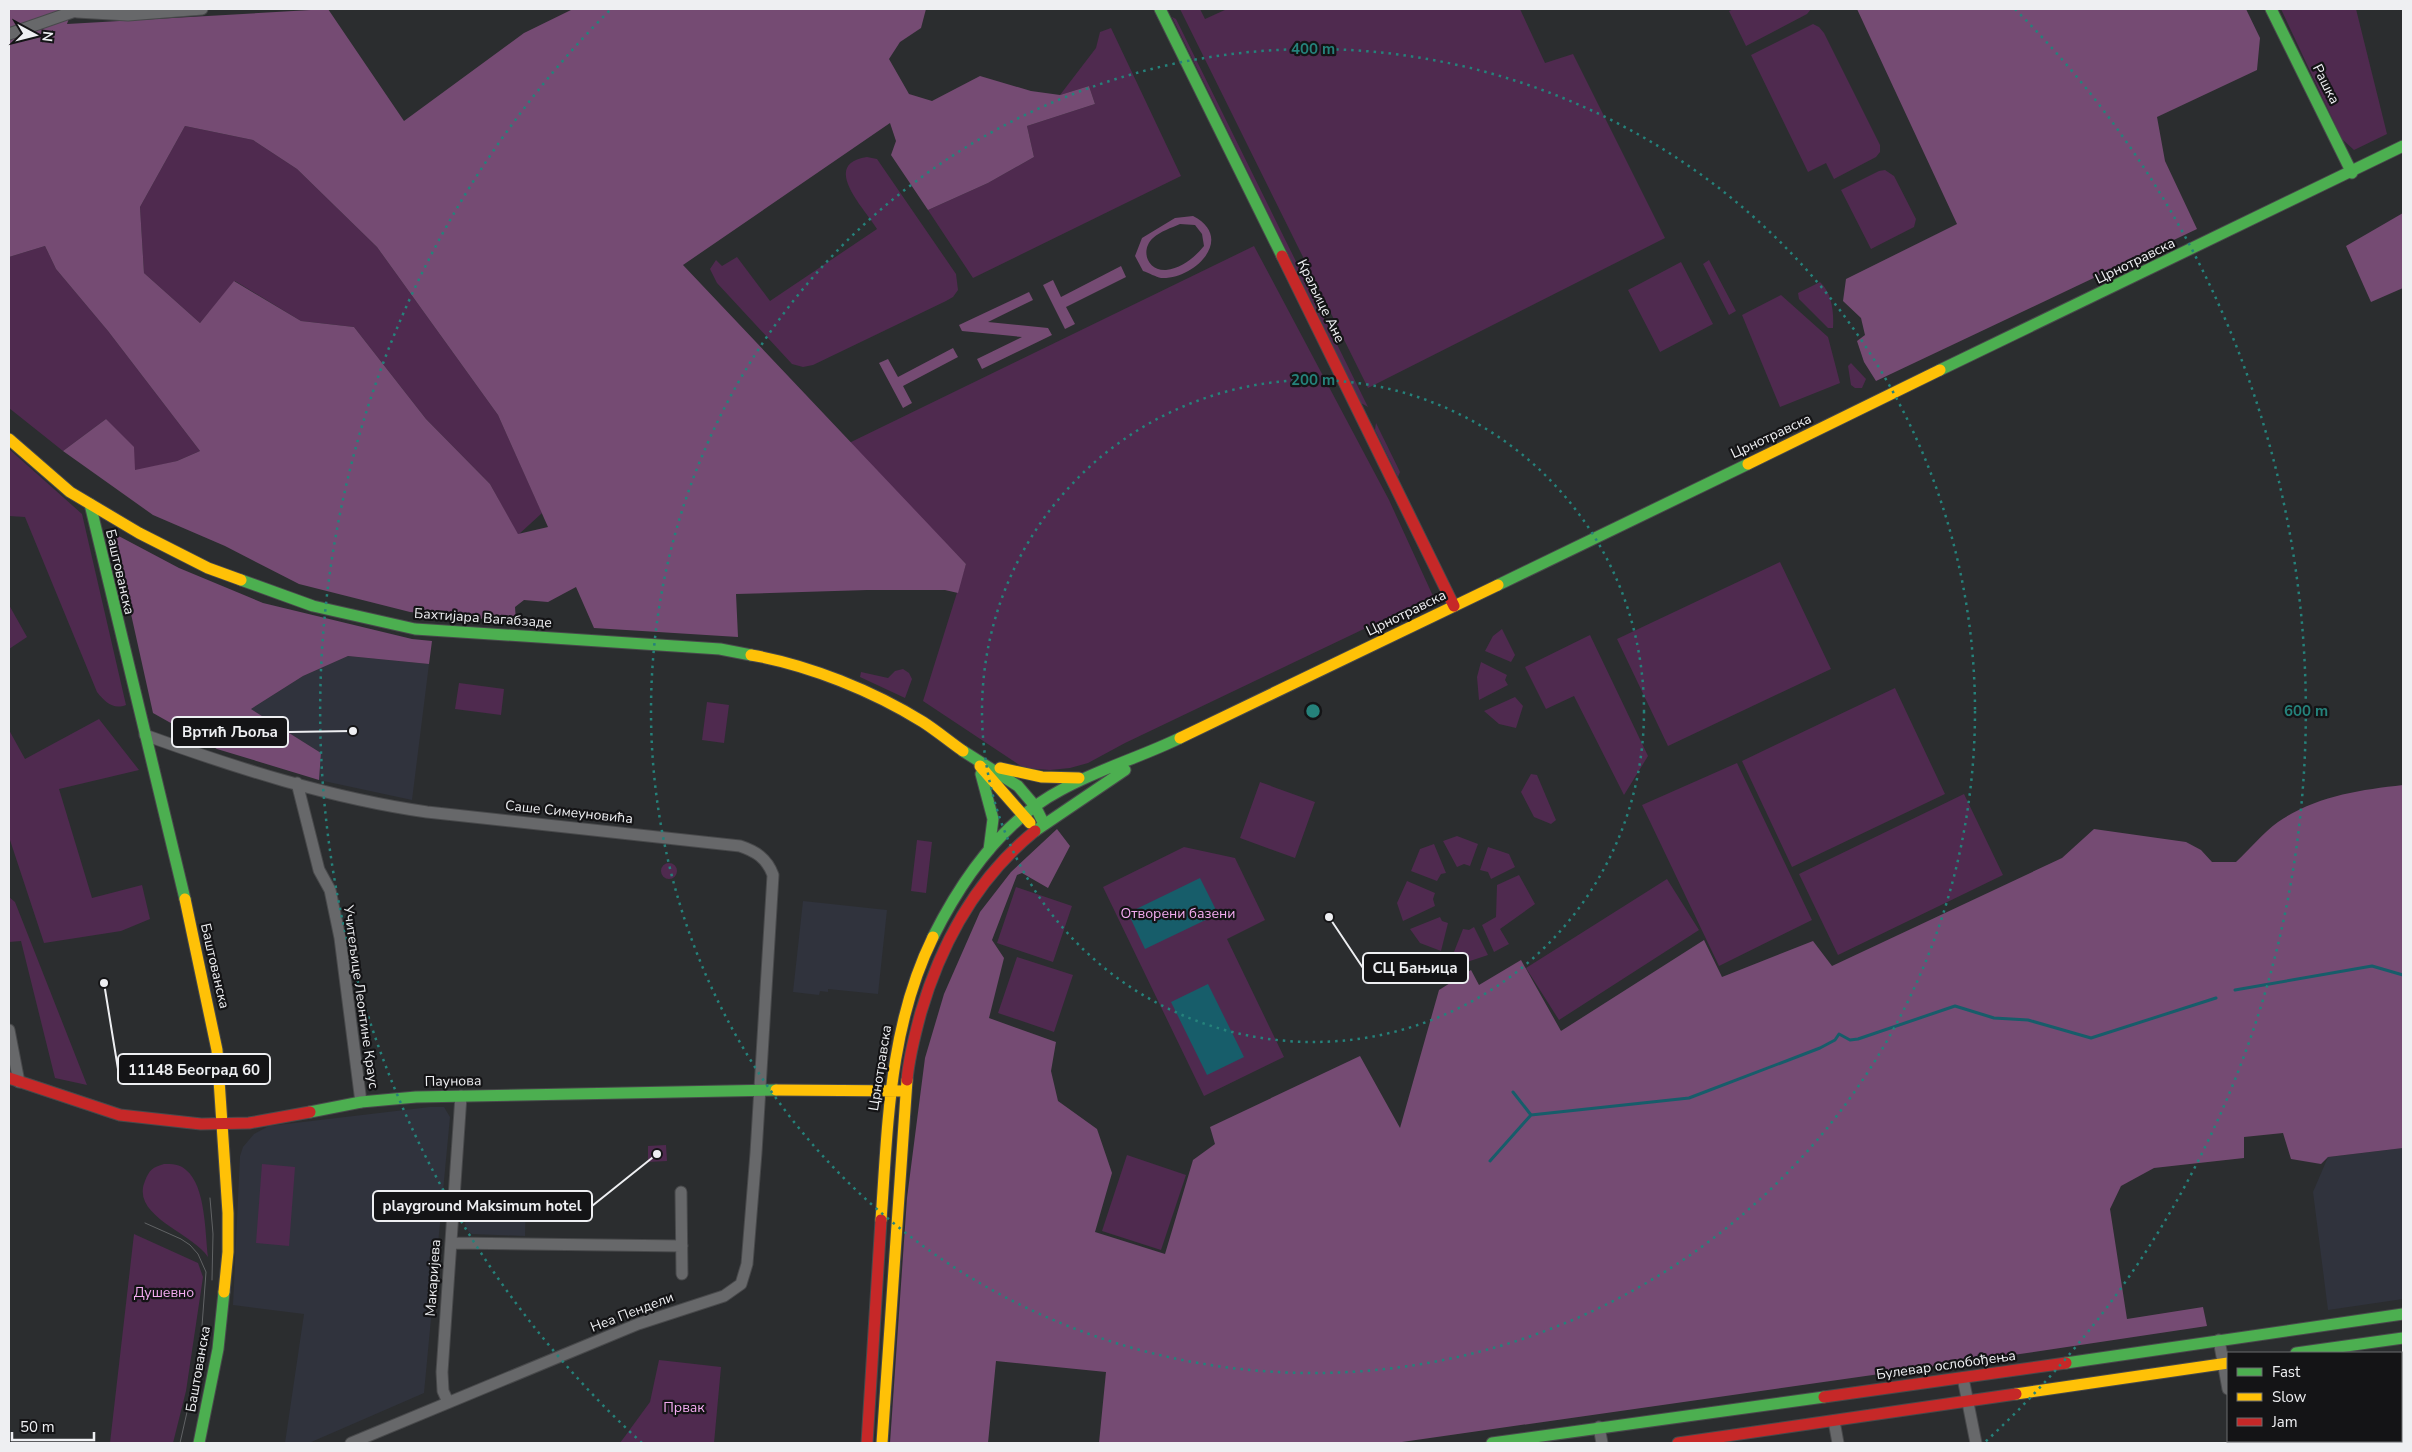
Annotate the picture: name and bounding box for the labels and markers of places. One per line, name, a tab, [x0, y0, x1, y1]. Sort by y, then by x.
centre of rings	[1304, 702, 1322, 720]
callout: Вртић Љоља	[172, 717, 288, 747]
callout: СЦ Бањица	[1363, 953, 1468, 983]
callout: 11148 Београд 60	[118, 1054, 270, 1084]
callout: playground Maksimum hotel	[373, 1191, 592, 1221]

